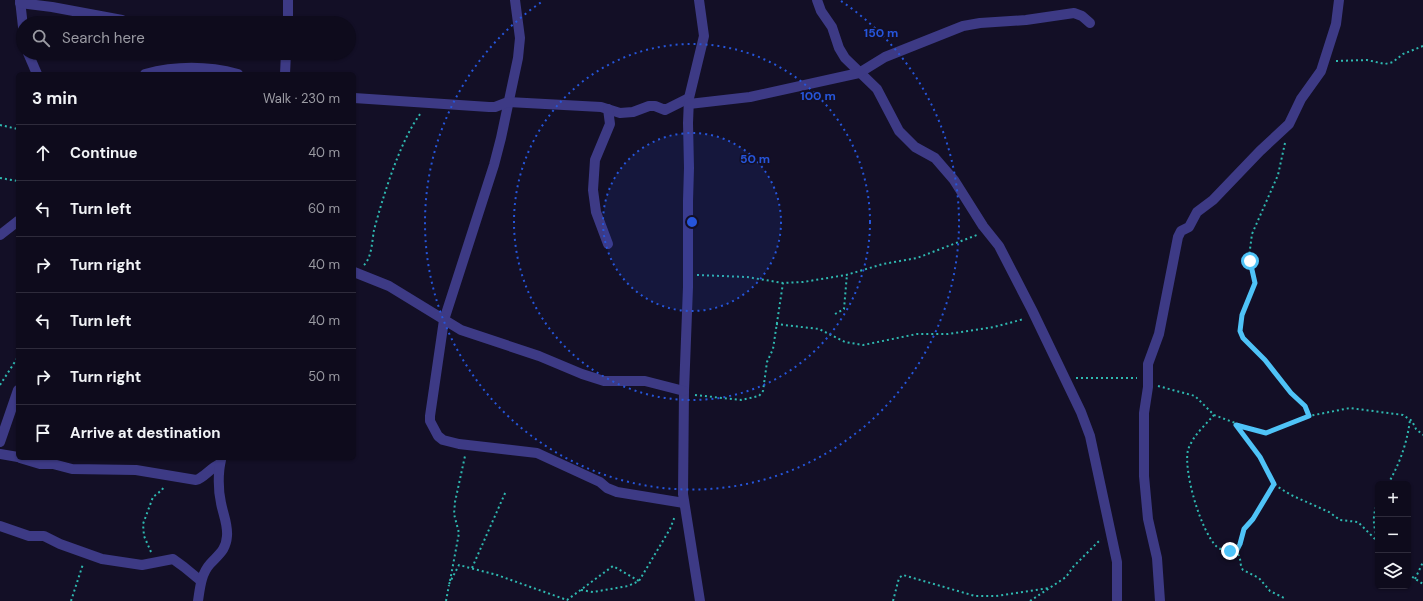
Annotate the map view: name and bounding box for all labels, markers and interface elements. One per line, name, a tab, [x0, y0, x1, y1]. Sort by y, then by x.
search box	[16, 16, 356, 60]
text: 150 m	[864, 25, 898, 41]
icon: search	[30, 27, 52, 49]
text: Search here	[62, 28, 145, 48]
text: 3 min	[32, 87, 77, 109]
text: 100 m	[800, 88, 836, 104]
text: Walk · 230 m	[263, 90, 340, 107]
icon: ahead	[32, 142, 54, 164]
text: Continue	[70, 143, 138, 163]
text: 40 m	[308, 144, 340, 161]
text: 50 m	[740, 151, 770, 167]
icon: left	[32, 198, 54, 220]
text: Turn left	[70, 199, 131, 219]
text: 60 m	[308, 200, 340, 217]
centre of rings	[685, 215, 699, 229]
route start	[1241, 252, 1259, 270]
icon: right	[32, 254, 54, 276]
text: Turn right	[70, 255, 141, 275]
text: 40 m	[308, 256, 340, 273]
icon: left	[32, 310, 54, 332]
text: Turn left	[70, 311, 131, 331]
text: 40 m	[308, 312, 340, 329]
icon: right	[32, 366, 54, 388]
text: Turn right	[70, 367, 141, 387]
text: 50 m	[308, 368, 340, 385]
icon: arrive	[32, 422, 54, 444]
text: Arrive at destination	[70, 423, 221, 443]
map controls	[1375, 481, 1411, 589]
button: +	[1375, 481, 1411, 517]
button: −	[1375, 517, 1411, 553]
route end	[1221, 542, 1239, 560]
button: layers	[1375, 553, 1411, 589]

